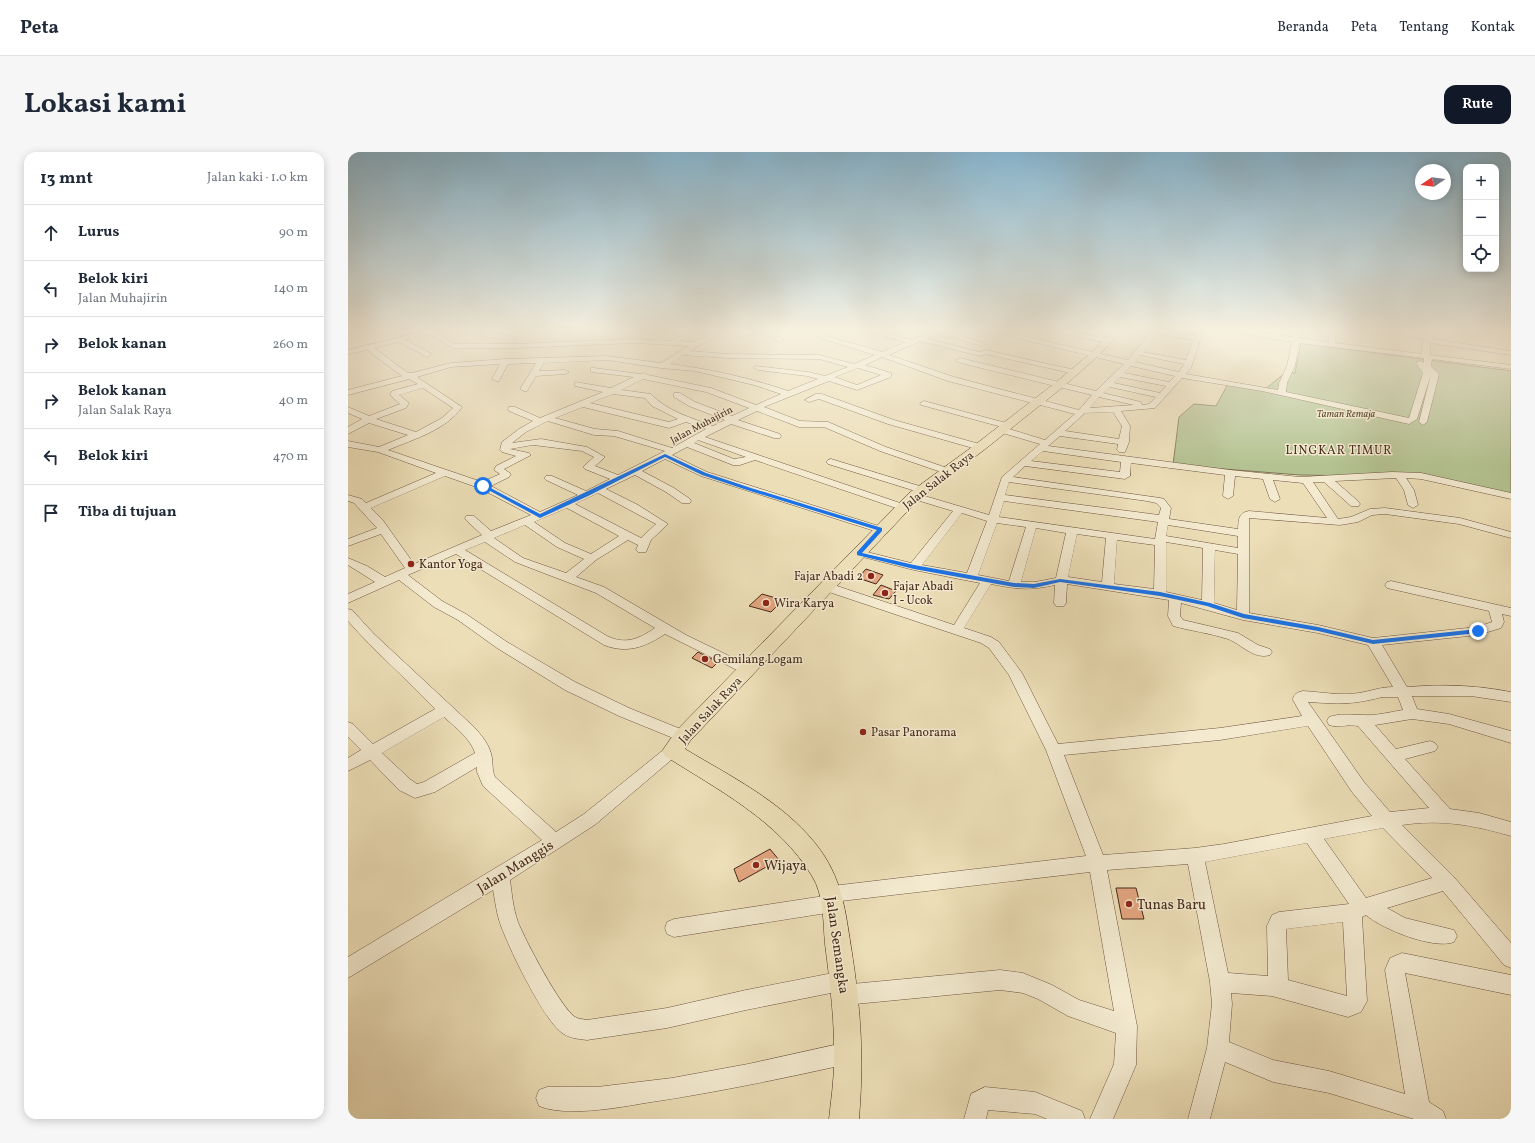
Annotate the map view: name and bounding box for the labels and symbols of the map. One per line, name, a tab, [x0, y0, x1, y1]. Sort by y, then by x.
north arrow	[1415, 164, 1451, 200]
street label: Jalan Muhajirin	[668, 403, 735, 447]
park label: Taman Remaja	[1317, 407, 1375, 421]
district label: LINGKAR TIMUR	[1286, 443, 1392, 459]
street label: Jalan Salak Raya	[900, 448, 978, 514]
route start	[474, 477, 492, 495]
place label: Kantor Yoga	[419, 557, 483, 573]
marker: Kantor Yoga	[406, 559, 416, 569]
place label: Fajar Abadi 2	[794, 569, 863, 585]
marker: Fajar Abadi 2	[866, 571, 876, 581]
place label: Fajar Abadi I - Ucok	[893, 579, 954, 609]
marker: Fajar Abadi I - Ucok	[880, 588, 890, 598]
place label: Wira Karya	[774, 596, 834, 612]
marker: Wira Karya	[761, 598, 771, 608]
route end	[1469, 622, 1487, 640]
place label: Gemilang Logam	[713, 652, 803, 668]
marker: Gemilang Logam	[700, 654, 710, 664]
street label: Jalan Salak Raya	[675, 674, 746, 748]
place label: Pasar Panorama	[871, 725, 957, 741]
marker: Pasar Panorama	[858, 727, 868, 737]
street label: Jalan Manggis	[474, 836, 558, 898]
place label: Wijaya	[764, 857, 807, 876]
marker: Wijaya	[751, 860, 761, 870]
street label: Jalan Semangka	[820, 895, 853, 995]
place label: Tunas Baru	[1137, 896, 1206, 915]
marker: Tunas Baru	[1124, 899, 1134, 909]

